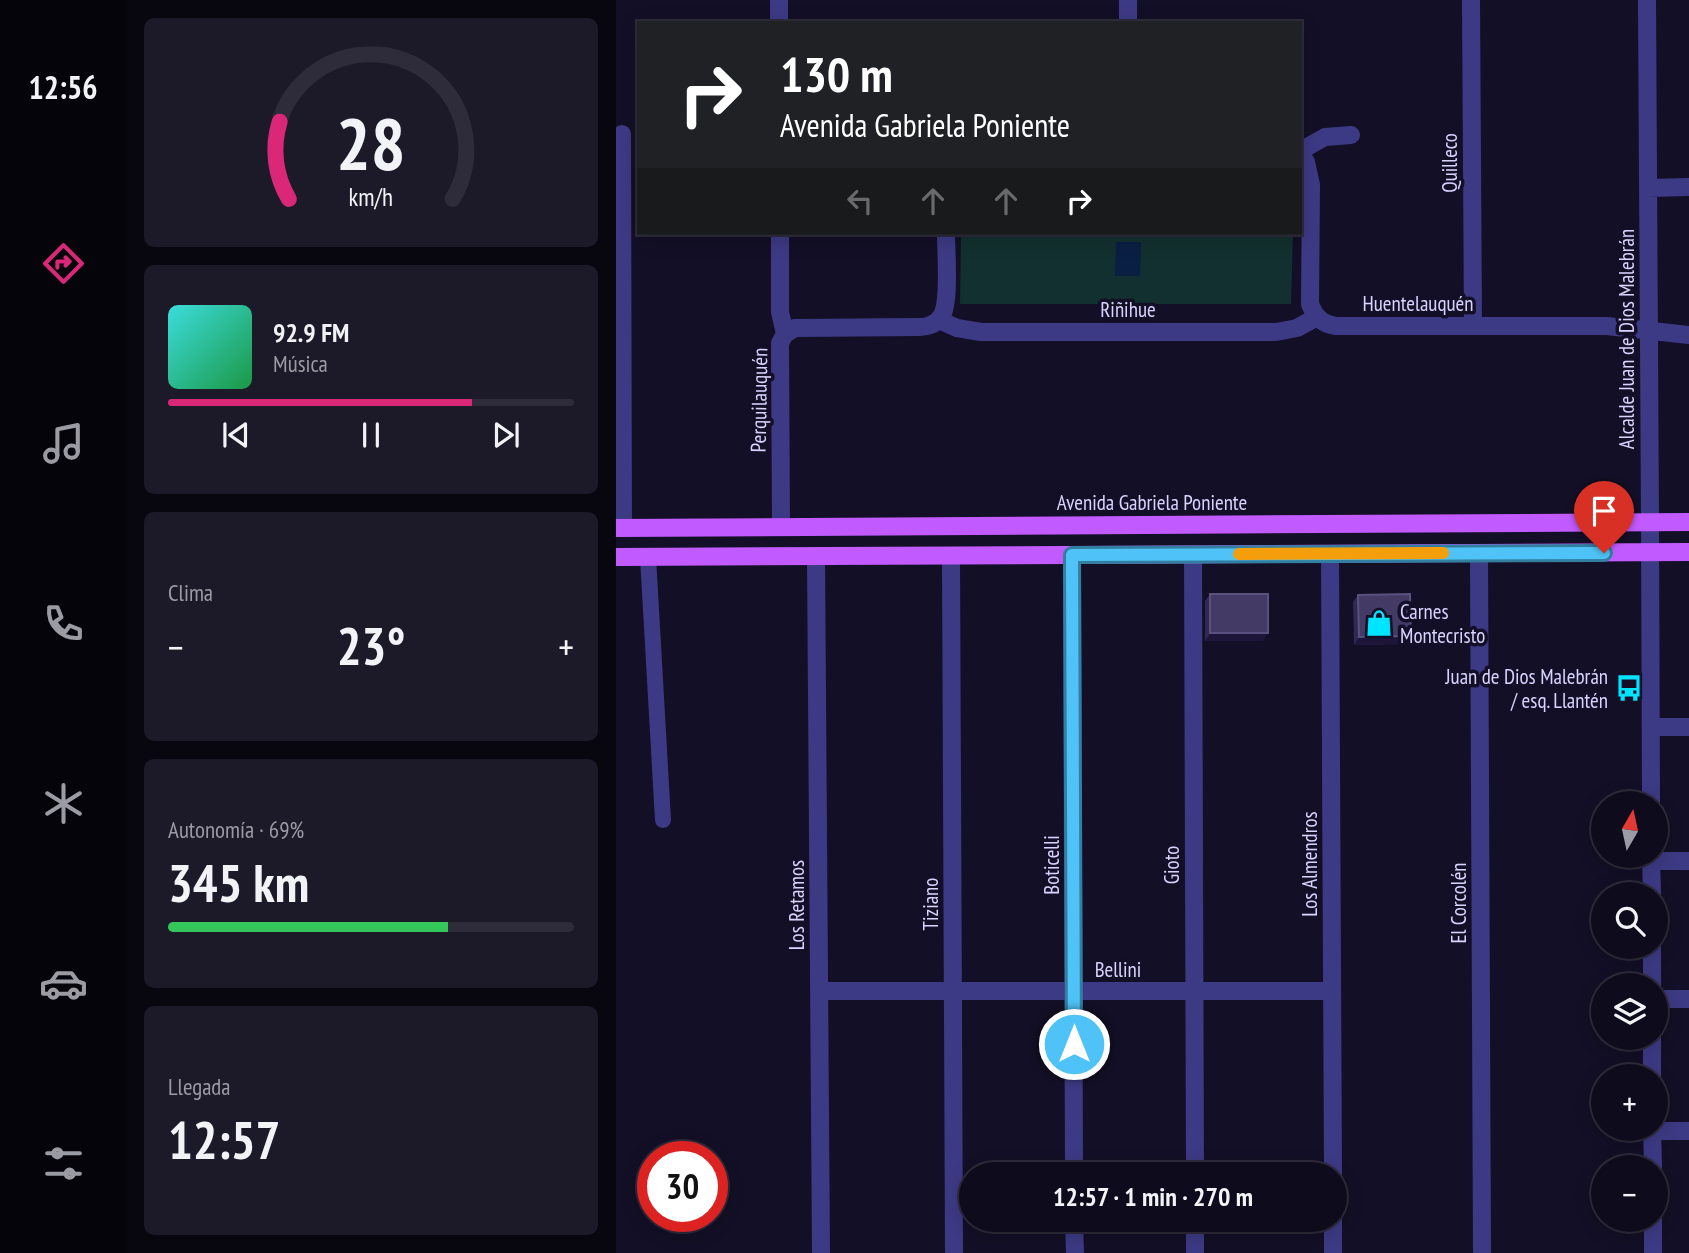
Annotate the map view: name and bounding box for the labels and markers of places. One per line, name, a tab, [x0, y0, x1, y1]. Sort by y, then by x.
pin	[1574, 481, 1634, 553]
place label: Carnes Montecristo	[1400, 598, 1485, 649]
shop icon: Carnes Montecristo	[1364, 608, 1394, 638]
place label: Juan de Dios Malebrán / esq. Llantén	[1445, 663, 1608, 714]
bus stop icon: Juan de Dios Malebrán / esq. Llantén	[1614, 673, 1644, 703]

